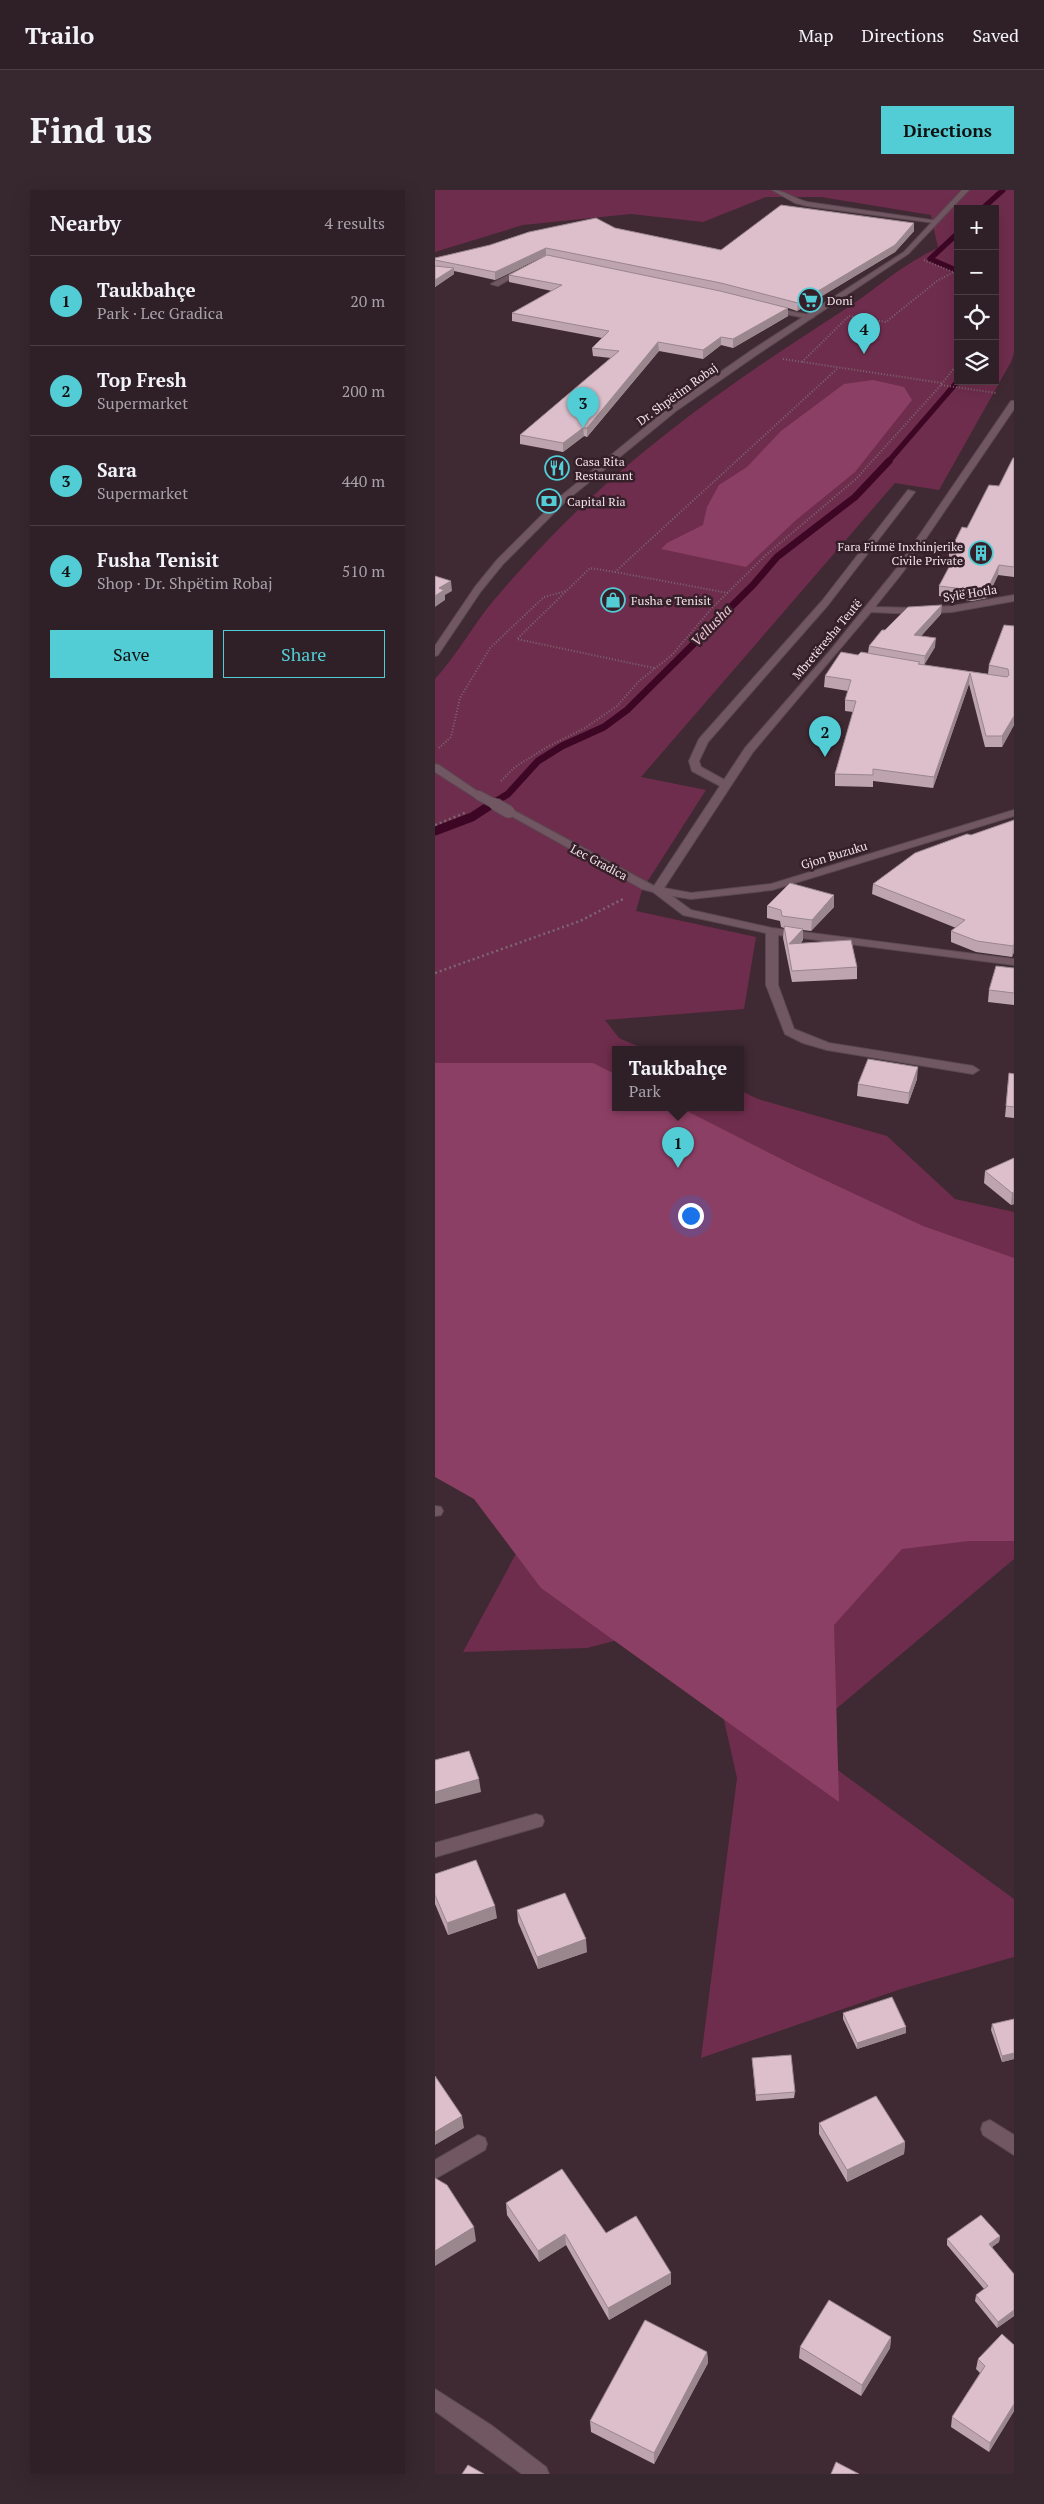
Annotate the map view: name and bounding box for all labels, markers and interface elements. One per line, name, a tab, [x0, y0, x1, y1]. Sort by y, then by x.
text: Trailo	[25, 19, 94, 51]
text: Map	[798, 23, 833, 47]
text: Directions	[861, 23, 944, 47]
text: Saved	[972, 23, 1019, 47]
button: Directions	[881, 106, 1014, 154]
text: Find us	[30, 107, 152, 153]
map controls	[954, 205, 999, 385]
button: +	[954, 205, 999, 250]
text: Nearby	[50, 209, 121, 237]
text: 4 results	[325, 212, 385, 234]
button: −	[954, 250, 999, 295]
text: Taukbahçe	[97, 277, 196, 302]
supermarket icon: Doni	[797, 287, 823, 313]
text: 1	[61, 290, 71, 312]
text: 20 m	[350, 290, 385, 312]
place label: Doni	[827, 293, 853, 308]
button: locate	[954, 295, 999, 340]
text: Park · Lec Gradica	[97, 302, 223, 324]
pin: 4	[848, 313, 880, 354]
button: layers	[954, 340, 999, 385]
street label: Dr. Shpëtim Robaj	[634, 360, 720, 428]
text: Top Fresh	[97, 367, 187, 392]
text: 2	[61, 380, 71, 402]
text: 200 m	[342, 380, 385, 402]
pin: 3	[567, 387, 599, 428]
text: Supermarket	[97, 392, 188, 414]
place label: Casa Rita Restaurant	[575, 454, 634, 483]
restaurant icon: Casa Rita Restaurant	[544, 455, 570, 481]
text: Sara	[97, 457, 137, 482]
text: 3	[61, 470, 71, 492]
text: 440 m	[342, 470, 385, 492]
text: Supermarket	[97, 482, 188, 504]
bank icon: Capital Ria	[536, 488, 562, 514]
place label: Capital Ria	[567, 494, 626, 509]
place label: Fara Firmë Inxhinjerike Civile Private	[838, 539, 963, 568]
building icon: Fara Firmë Inxhinjerike Civile Private	[968, 540, 994, 566]
text: Fusha Tenisit	[97, 547, 219, 572]
text: 4	[61, 560, 71, 582]
text: 510 m	[342, 560, 385, 582]
text: Shop · Dr. Shpëtim Robaj	[97, 572, 273, 594]
street label: Sylë Hotla	[942, 581, 998, 605]
shop icon: Fusha e Tenisit	[600, 587, 626, 613]
place label: Fusha e Tenisit	[631, 593, 712, 608]
street label: Mbretëresha Teutë	[789, 596, 865, 682]
water label: Vellusha	[686, 600, 736, 650]
button: Save	[50, 630, 213, 678]
button: Share	[223, 630, 385, 678]
pin: 2	[809, 716, 841, 757]
street label: Gjon Buzuku	[799, 838, 869, 872]
street label: Lec Gradica	[568, 841, 630, 883]
popup	[612, 1046, 744, 1111]
text: Taukbahçe	[629, 1055, 727, 1080]
text: Park	[629, 1080, 661, 1102]
pin: 1	[662, 1127, 694, 1168]
your location	[678, 1203, 704, 1229]

